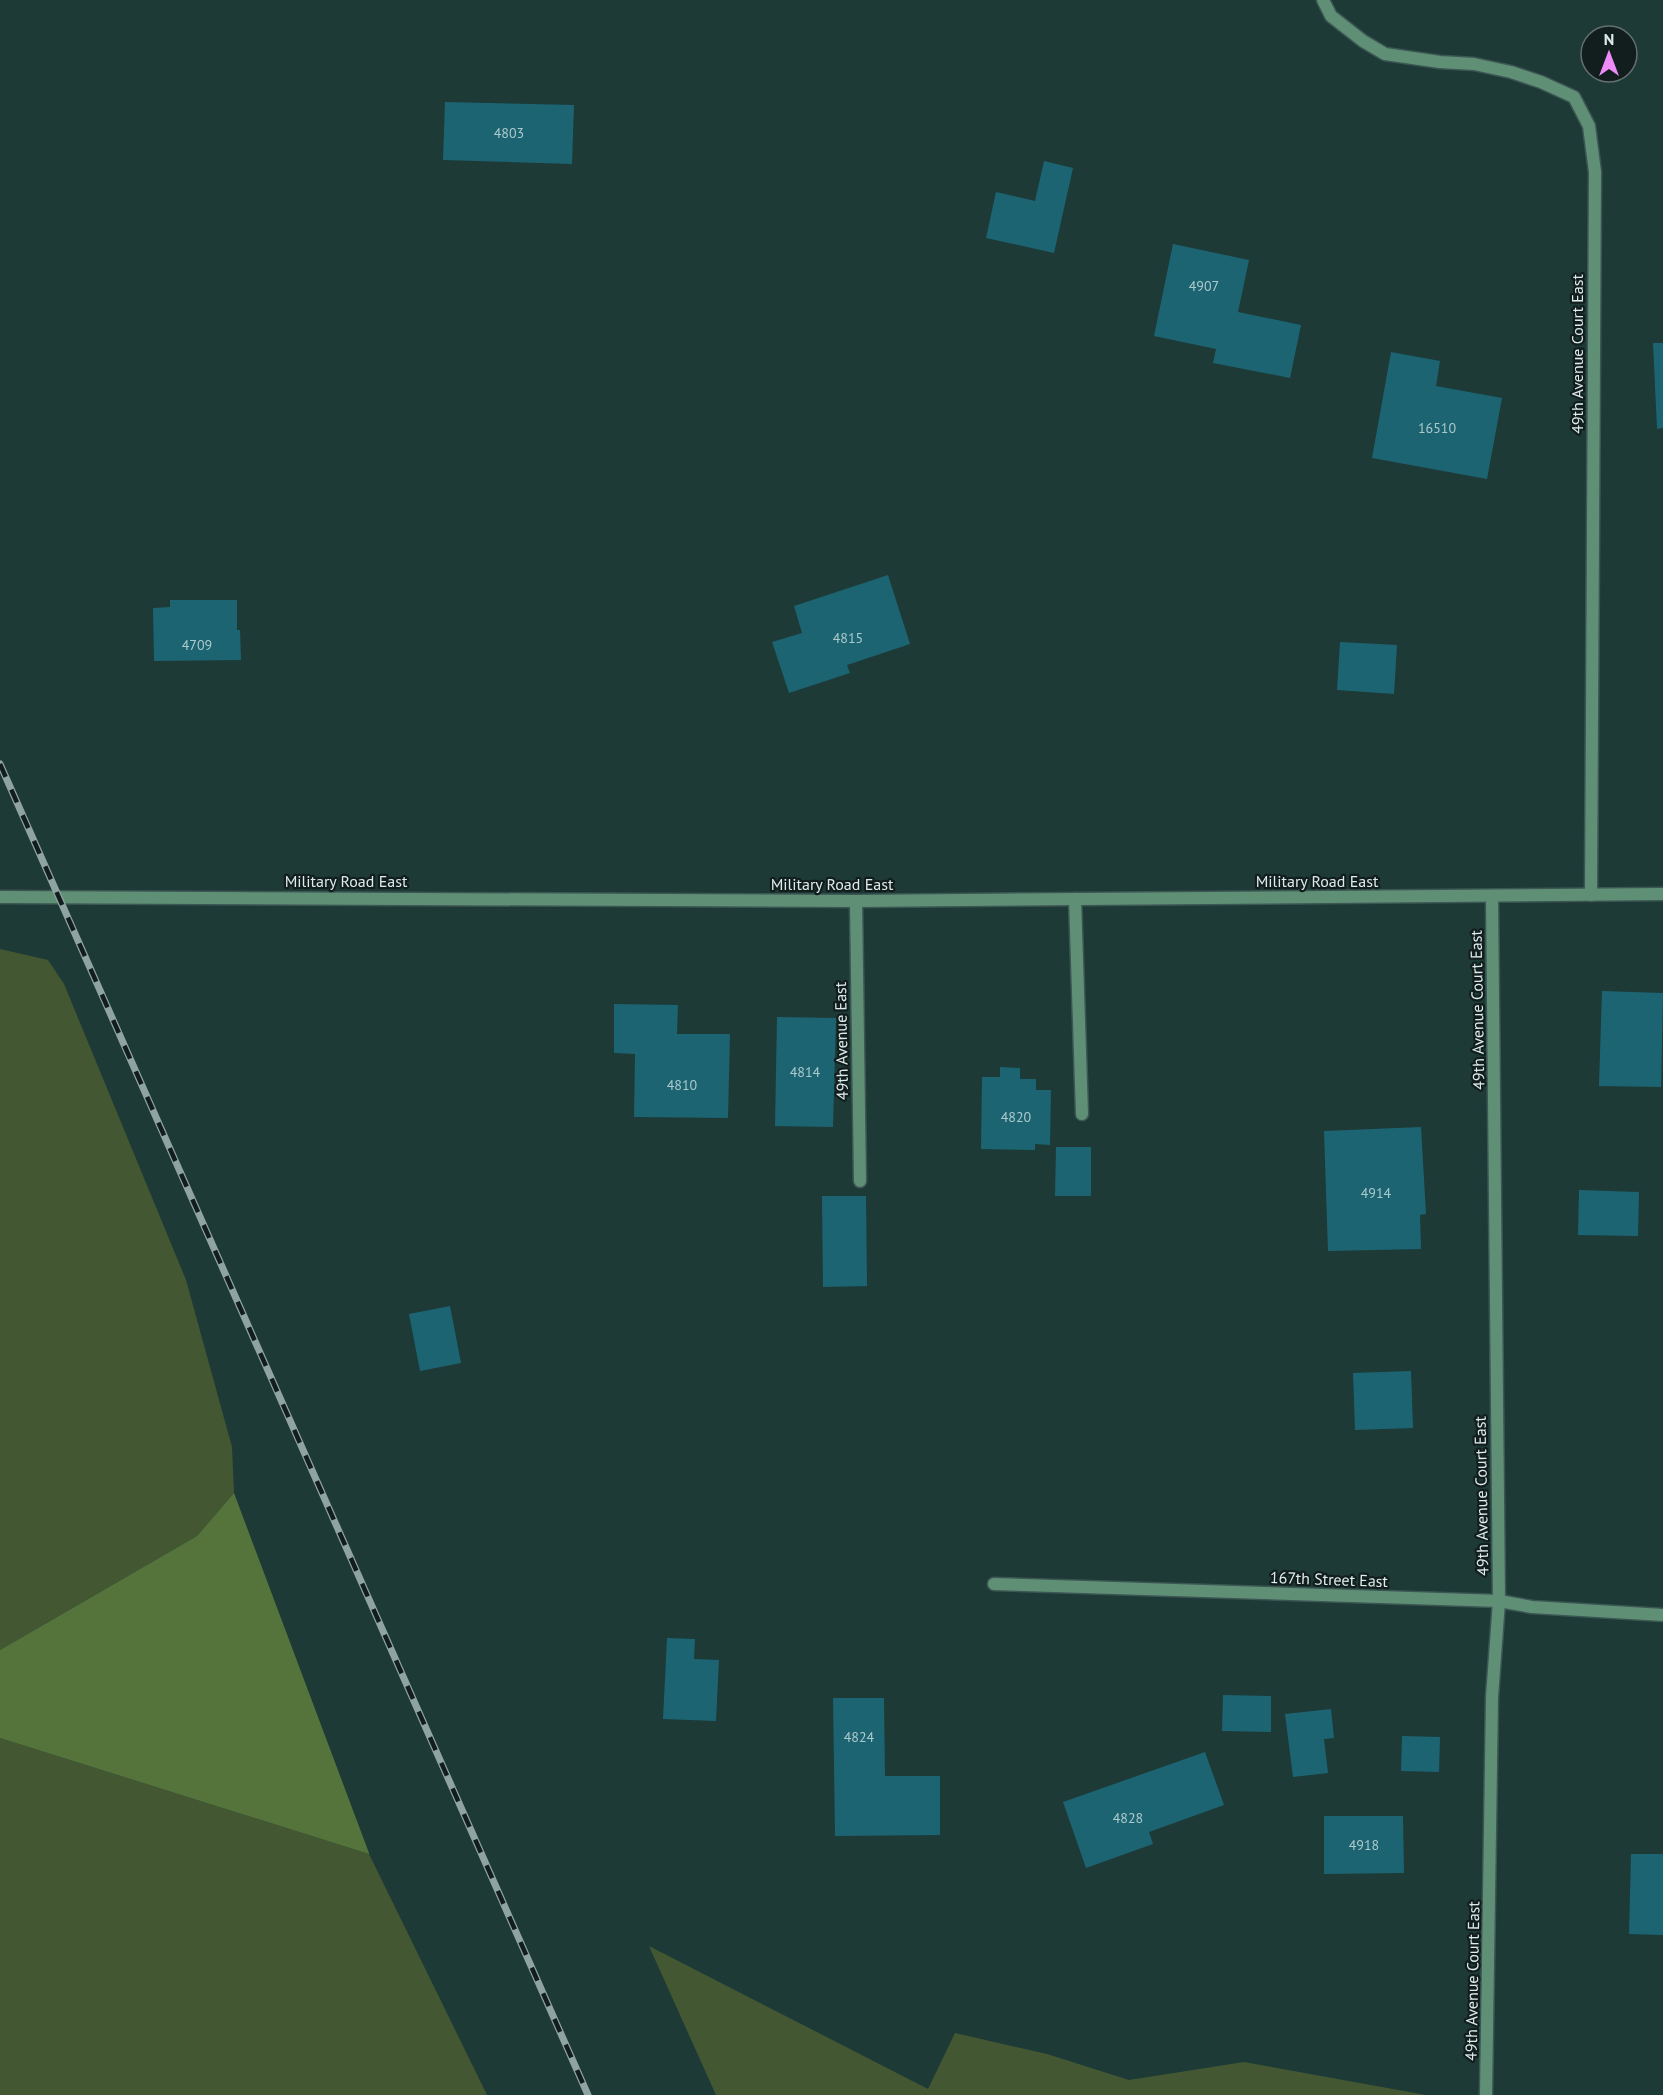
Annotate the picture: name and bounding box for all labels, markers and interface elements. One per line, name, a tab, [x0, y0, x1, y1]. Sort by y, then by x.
north arrow	[1579, 24, 1639, 84]
text: N	[1604, 29, 1614, 49]
house number: 4803	[494, 124, 524, 142]
street label: 49th Avenue Court East	[1567, 274, 1587, 434]
house number: 4907	[1189, 277, 1219, 295]
house number: 16510	[1418, 419, 1456, 437]
house number: 4815	[833, 629, 863, 647]
house number: 4709	[182, 636, 212, 654]
street label: Military Road East	[285, 871, 408, 891]
street label: Military Road East	[1256, 871, 1379, 891]
street label: Military Road East	[771, 874, 894, 894]
street label: 49th Avenue Court East	[1466, 929, 1488, 1090]
street label: 49th Avenue East	[830, 981, 852, 1100]
house number: 4814	[790, 1063, 821, 1081]
house number: 4810	[667, 1076, 698, 1094]
house number: 4820	[1001, 1108, 1032, 1126]
house number: 4914	[1361, 1184, 1392, 1202]
street label: 49th Avenue Court East	[1470, 1415, 1492, 1576]
street label: 167th Street East	[1270, 1567, 1389, 1591]
house number: 4824	[844, 1728, 875, 1746]
house number: 4828	[1113, 1809, 1143, 1827]
house number: 4918	[1349, 1836, 1379, 1854]
street label: 49th Avenue Court East	[1461, 1900, 1483, 2061]

